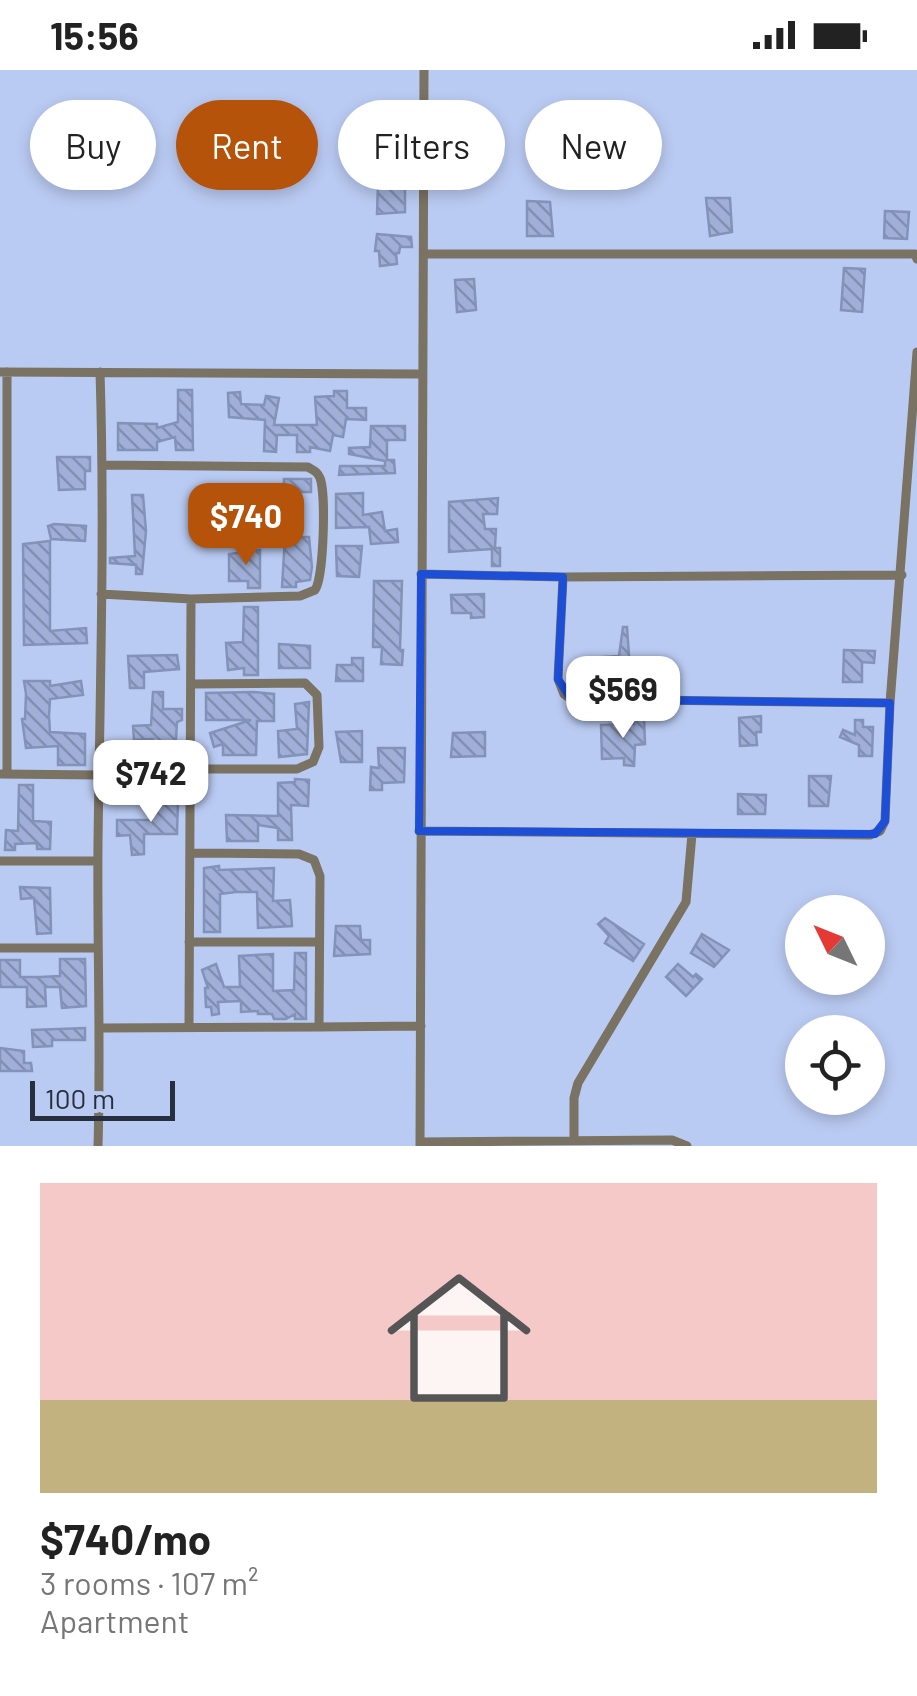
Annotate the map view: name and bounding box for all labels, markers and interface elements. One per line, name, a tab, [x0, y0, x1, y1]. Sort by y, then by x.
text: 15:56	[50, 12, 139, 58]
chip: Buy	[30, 100, 156, 190]
chip: Rent	[176, 100, 318, 190]
chip: Filters	[338, 100, 505, 190]
chip: New	[525, 100, 662, 190]
pin: $740	[187, 483, 305, 568]
text: $740	[210, 496, 282, 534]
pin: $569	[564, 656, 682, 741]
text: $569	[588, 669, 658, 707]
pin: $742	[92, 740, 210, 825]
text: $742	[115, 753, 187, 791]
north arrow	[785, 895, 885, 995]
map controls	[785, 895, 885, 1115]
button: locate	[785, 1015, 885, 1115]
scale bar	[30, 1076, 175, 1120]
text: 100 m	[45, 1081, 115, 1115]
icon: home	[369, 1248, 549, 1428]
text: $740/mo	[40, 1513, 211, 1563]
text: 3 rooms · 107 m²	[40, 1563, 258, 1601]
text: Apartment	[40, 1601, 189, 1639]

